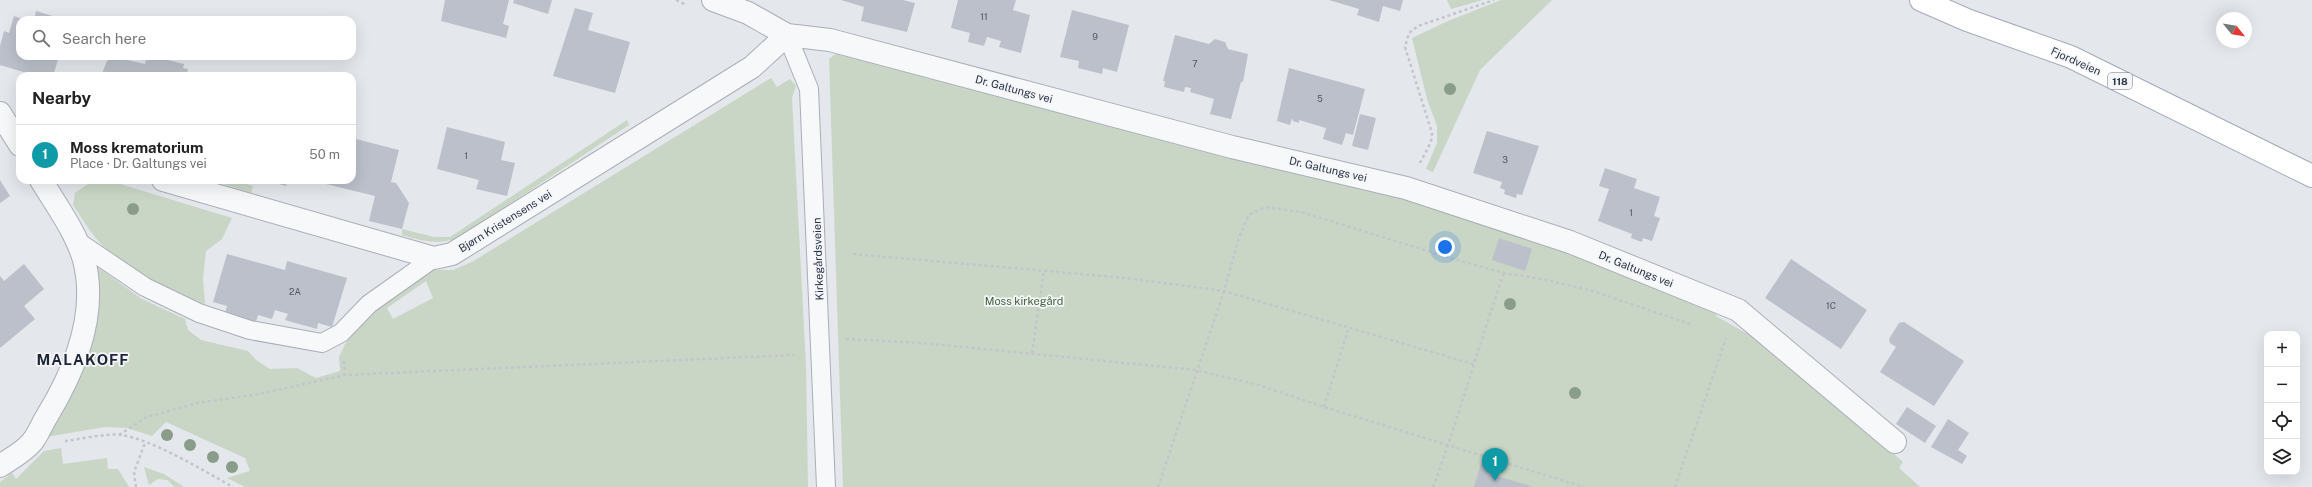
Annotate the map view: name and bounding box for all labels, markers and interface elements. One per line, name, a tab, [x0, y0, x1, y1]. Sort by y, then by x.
house number: 11	[980, 11, 988, 22]
north arrow	[2216, 12, 2252, 48]
search box	[16, 16, 356, 60]
icon: search	[30, 27, 52, 49]
text: Search here	[62, 30, 146, 47]
house number: 9	[1092, 31, 1098, 42]
street label: Fjordveien	[2049, 45, 2103, 77]
house number: 7	[1192, 58, 1198, 69]
street label: Dr. Galtungs vei	[974, 73, 1054, 105]
road number: 118	[2108, 73, 2132, 89]
text: Nearby	[32, 88, 91, 108]
house number: 5	[1317, 93, 1323, 104]
text: Moss krematorium	[70, 139, 204, 156]
text: 1	[42, 147, 48, 162]
text: 50 m	[309, 147, 340, 162]
house number: 1	[464, 150, 468, 161]
street label: Dr. Galtungs vei	[1288, 154, 1368, 184]
house number: 3	[1502, 154, 1508, 165]
text: Place · Dr. Galtungs vei	[70, 156, 207, 171]
street label: Bjørn Kristensens vei	[456, 187, 554, 255]
house number: 1	[1629, 207, 1633, 218]
street label: Kirkegårdsveien	[811, 217, 825, 301]
your location	[1435, 237, 1455, 257]
street label: Dr. Galtungs vei	[1597, 249, 1675, 289]
house number: 2A	[289, 286, 301, 297]
park label: Moss kirkegård	[985, 295, 1063, 307]
house number: 1C	[1826, 300, 1836, 311]
map controls	[2264, 331, 2300, 475]
button: +	[2264, 331, 2300, 367]
district label: MALAKOFF	[36, 351, 130, 368]
button: −	[2264, 367, 2300, 403]
button: locate	[2264, 403, 2300, 439]
button: layers	[2264, 439, 2300, 475]
pin: 1	[1482, 448, 1508, 481]

